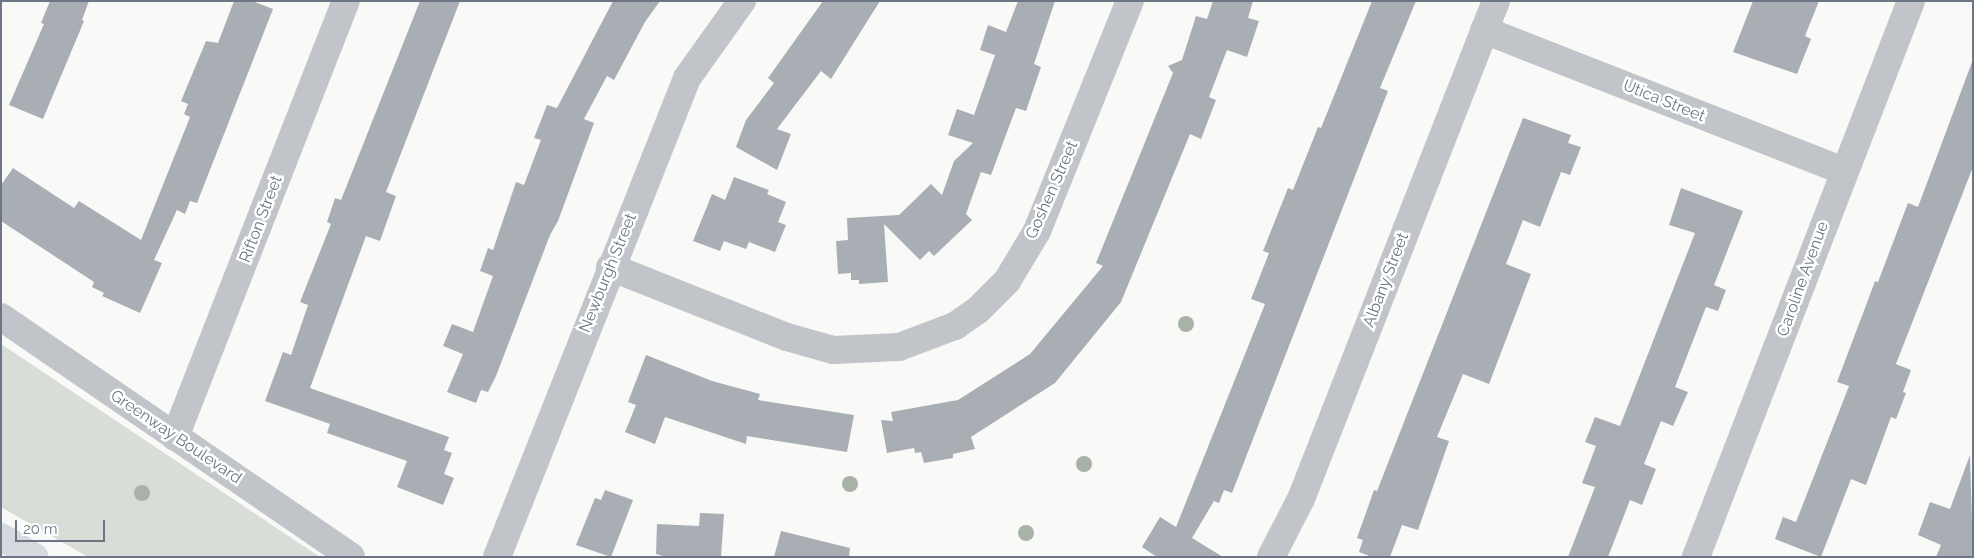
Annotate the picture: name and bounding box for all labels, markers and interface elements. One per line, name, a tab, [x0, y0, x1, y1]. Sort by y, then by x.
street label: Utica Street	[1620, 76, 1708, 126]
street label: Goshen Street	[1022, 138, 1082, 242]
street label: Rifton Street	[236, 173, 286, 265]
street label: Newburgh Street	[575, 211, 641, 335]
street label: Caroline Avenue	[1773, 219, 1833, 339]
street label: Albany Street	[1359, 230, 1413, 330]
street label: Greenway Boulevard	[107, 386, 245, 488]
scale bar	[18, 510, 108, 542]
text: 20 m	[23, 520, 58, 538]

